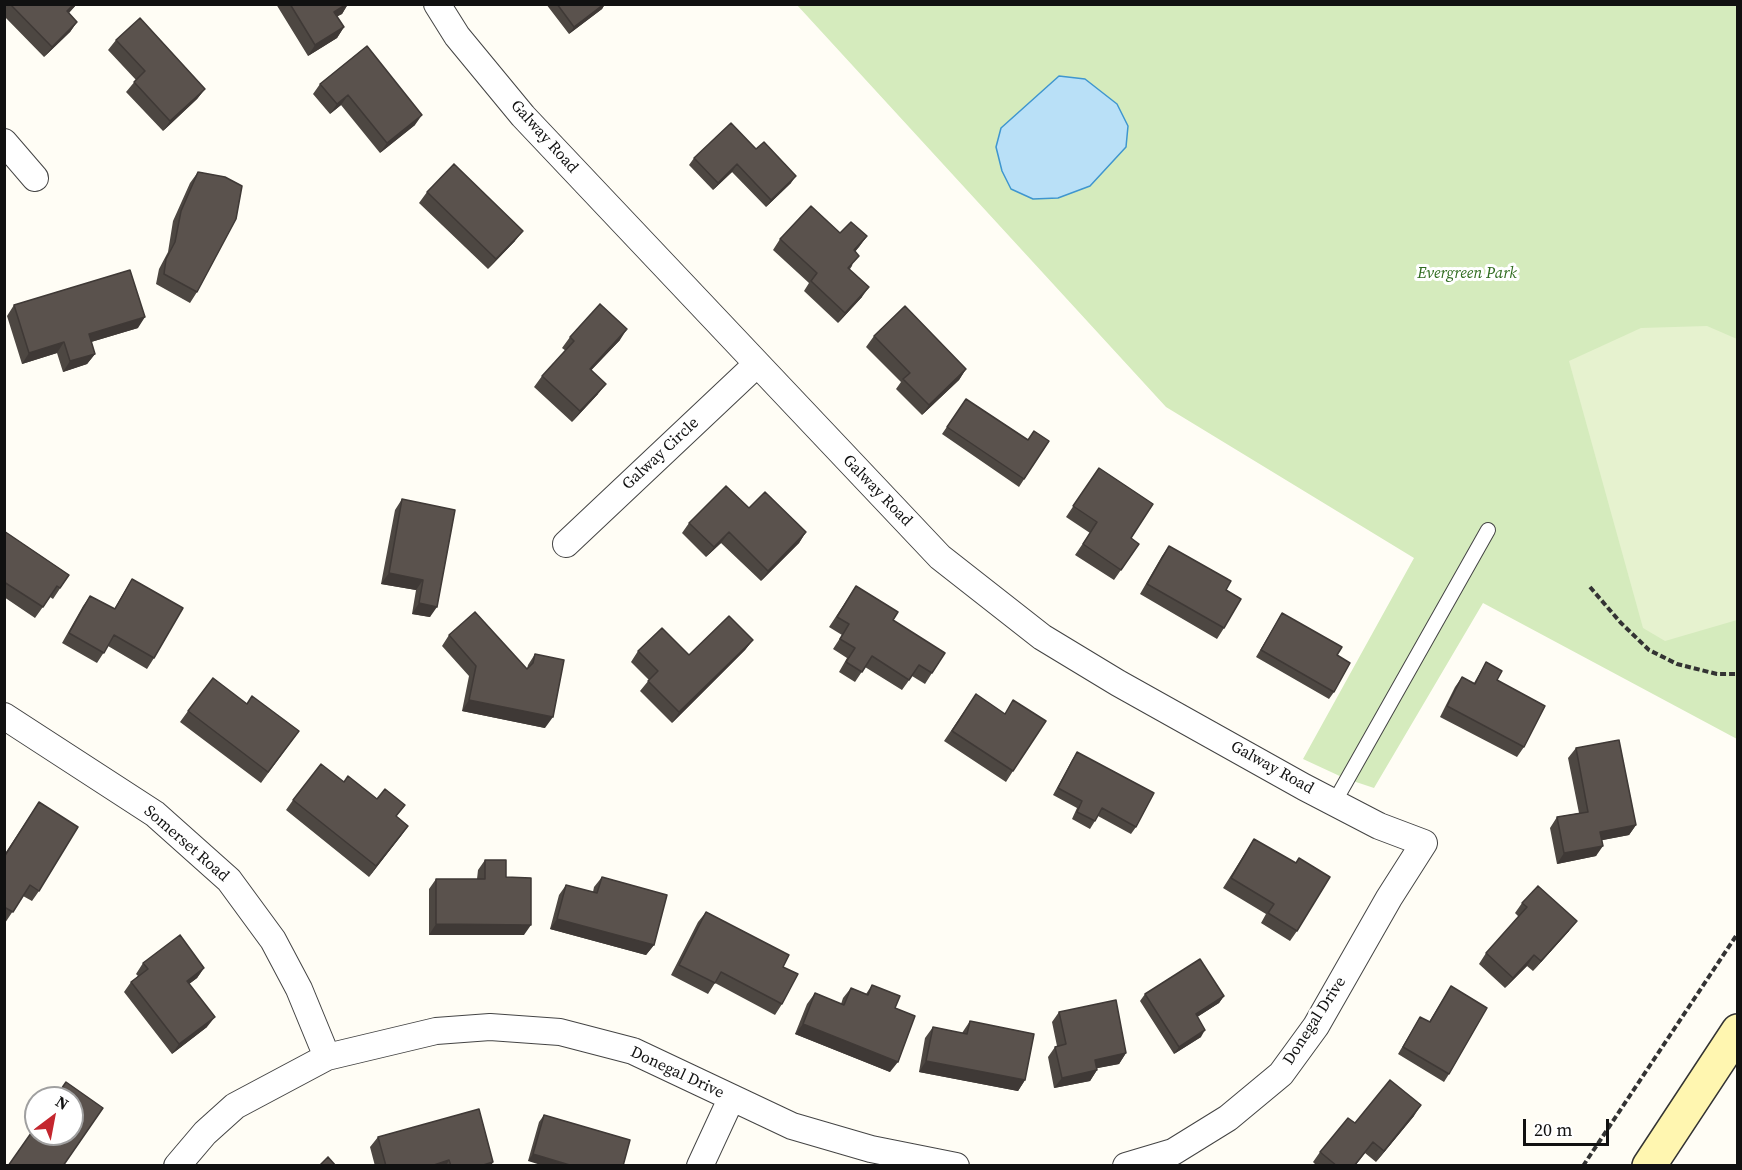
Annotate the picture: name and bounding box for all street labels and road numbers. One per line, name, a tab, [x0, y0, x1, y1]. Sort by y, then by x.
street label: Galway Road	[506, 96, 582, 178]
street label: Galway Circle	[619, 414, 703, 494]
street label: Galway Road	[838, 451, 916, 531]
street label: Galway Road	[1227, 737, 1317, 799]
street label: Somerset Road	[140, 802, 232, 886]
street label: Donegal Drive	[1279, 973, 1351, 1069]
street label: Donegal Drive	[627, 1043, 727, 1103]

